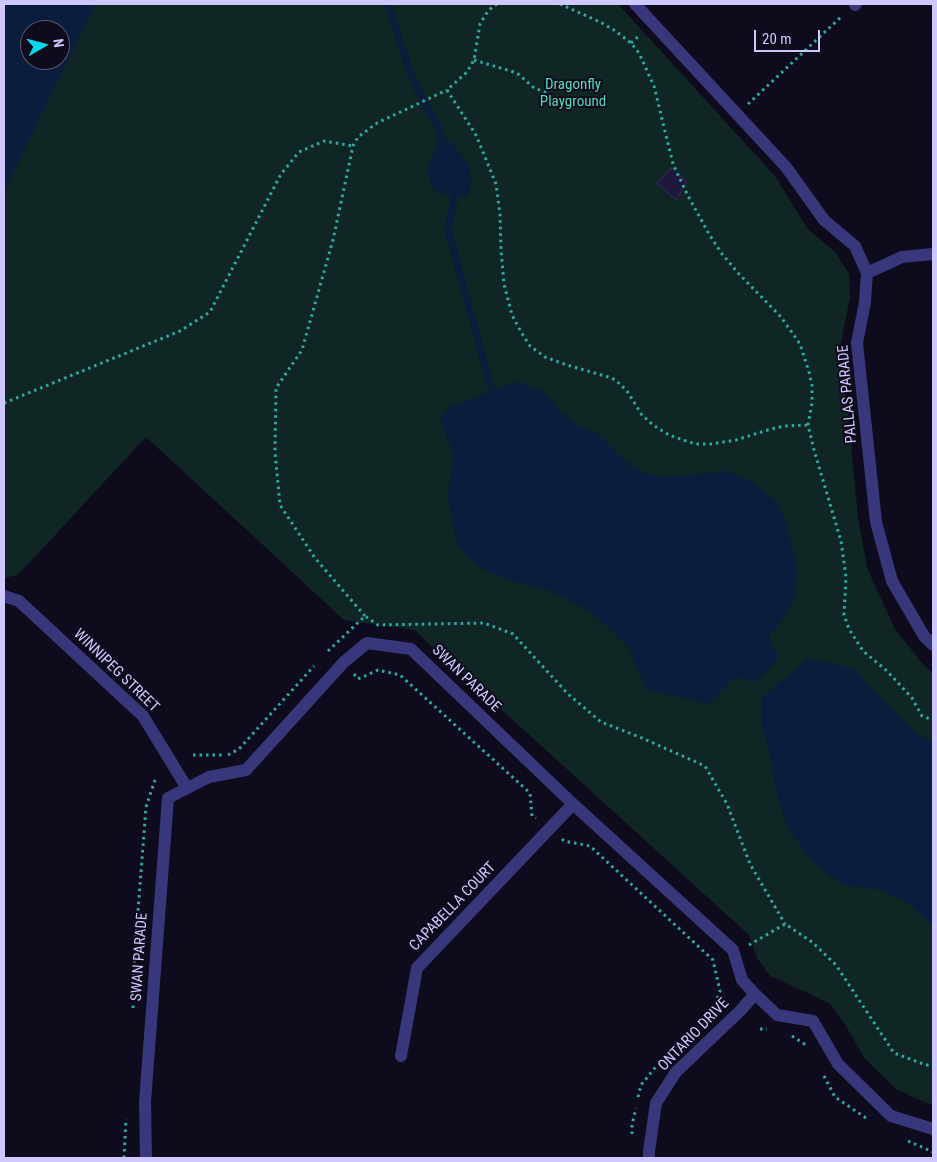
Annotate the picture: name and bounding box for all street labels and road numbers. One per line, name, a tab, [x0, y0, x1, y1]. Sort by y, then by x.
street label: PALLAS PARADE	[835, 344, 861, 444]
street label: WINNIPEG STREET	[69, 626, 163, 716]
street label: SWAN PARADE	[428, 642, 504, 716]
street label: CAPABELLA COURT	[406, 859, 500, 955]
street label: SWAN PARADE	[128, 912, 152, 1002]
street label: ONTARIO DRIVE	[655, 995, 733, 1075]

